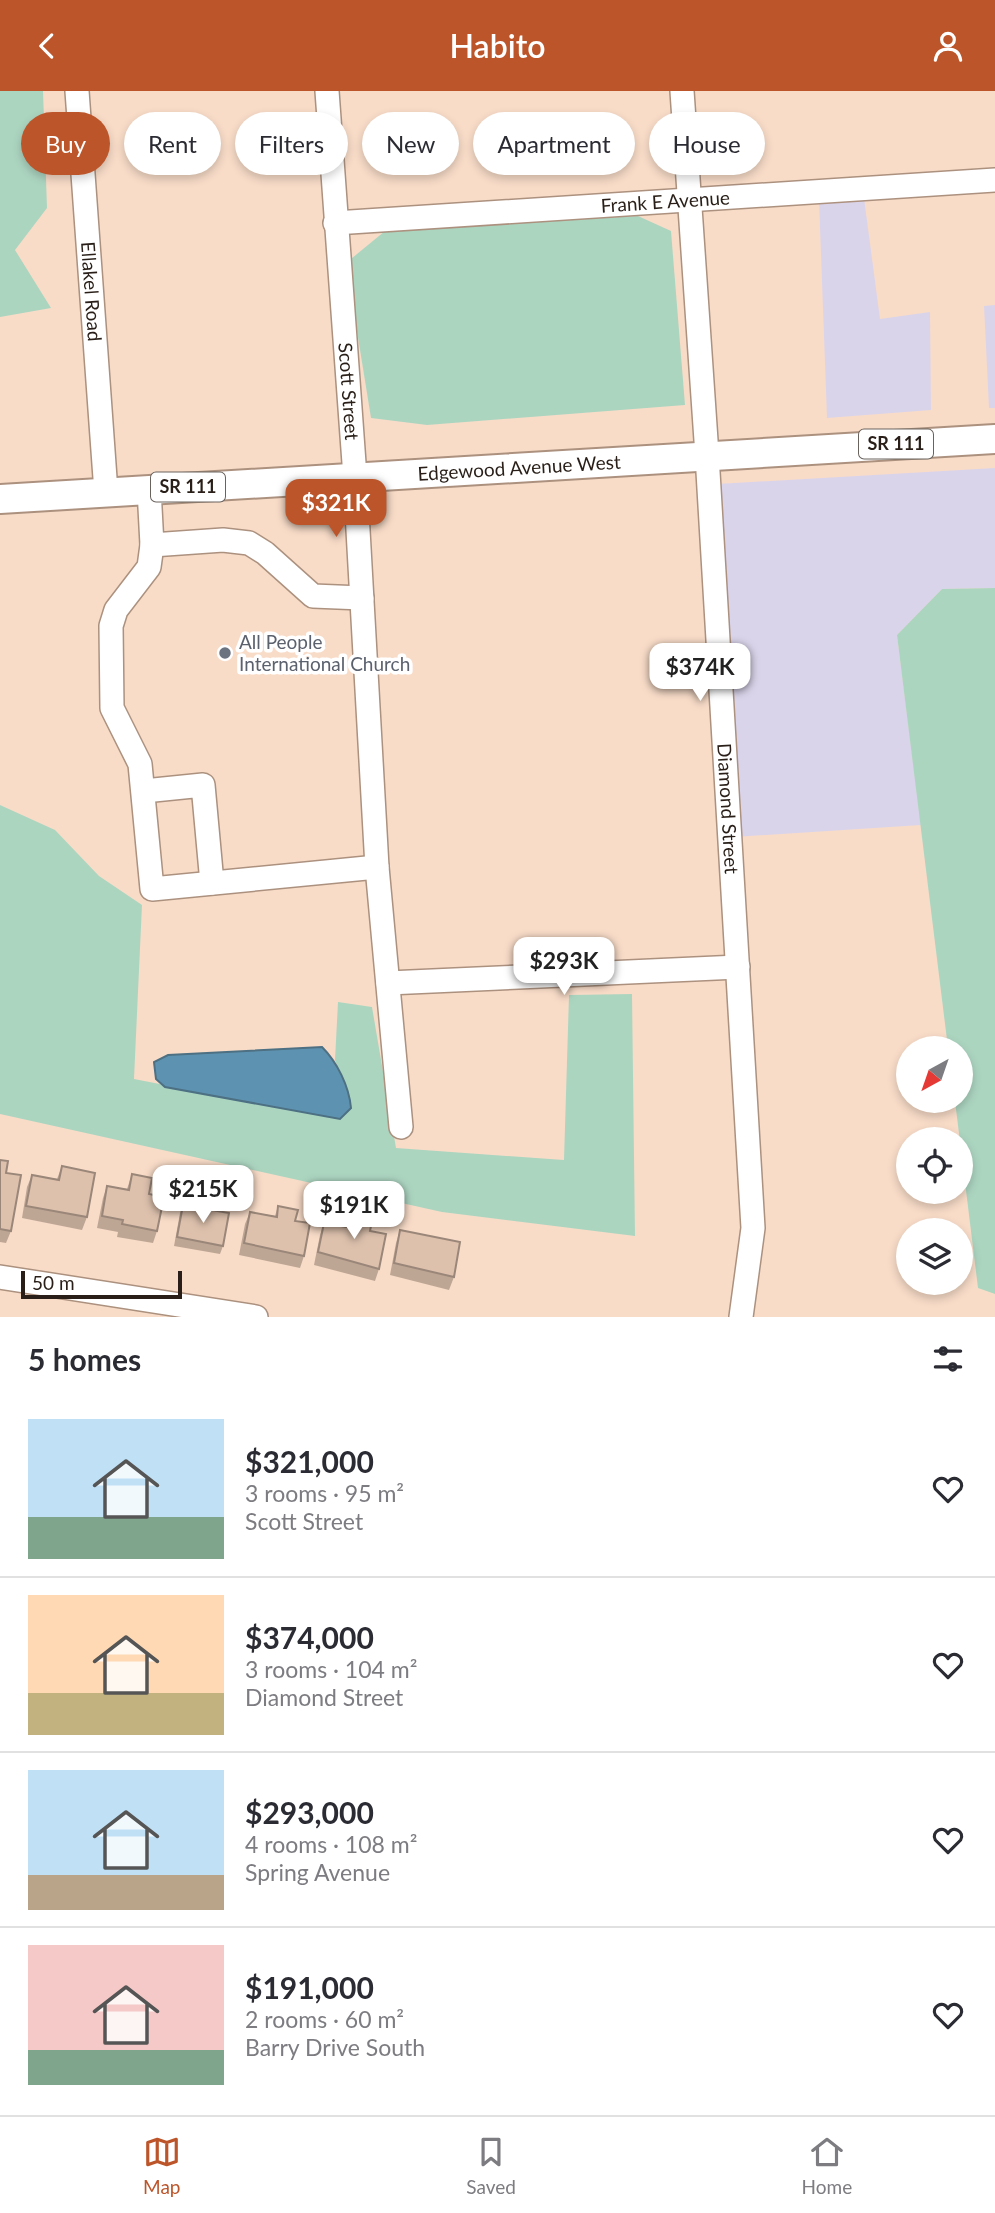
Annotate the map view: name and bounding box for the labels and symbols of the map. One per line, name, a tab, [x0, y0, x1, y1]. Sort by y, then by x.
street label: Frank E Avenue	[600, 185, 731, 217]
street label: Ellakel Road	[77, 241, 107, 342]
street label: Scott Street	[334, 342, 364, 441]
road number: SR 111	[859, 429, 933, 459]
street label: Edgewood Avenue West	[417, 450, 621, 485]
road number: SR 111	[151, 473, 225, 501]
pin: $321K	[287, 479, 385, 539]
place label: All People International Church	[239, 630, 410, 675]
pin: $374K	[651, 643, 749, 703]
marker: All People International Church	[217, 645, 233, 661]
street label: Diamond Street	[713, 742, 744, 875]
pin: $293K	[515, 937, 613, 997]
north arrow	[896, 1036, 973, 1113]
pin: $215K	[154, 1165, 252, 1225]
pin: $191K	[305, 1181, 403, 1241]
scale bar	[21, 1268, 182, 1300]

